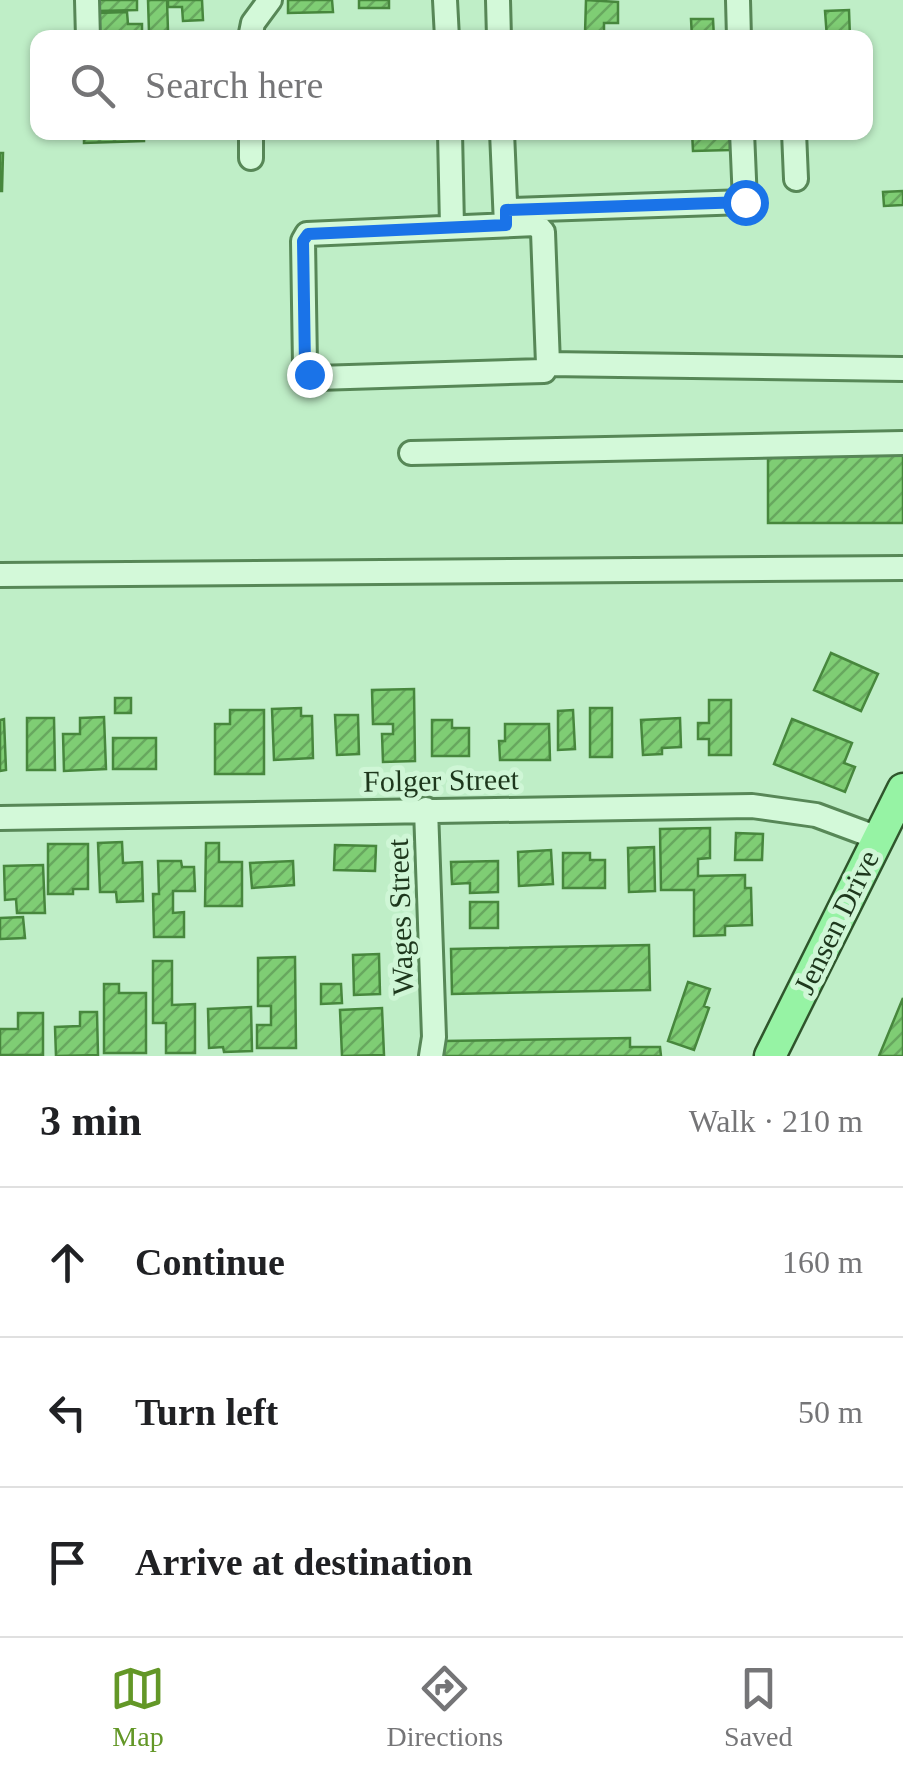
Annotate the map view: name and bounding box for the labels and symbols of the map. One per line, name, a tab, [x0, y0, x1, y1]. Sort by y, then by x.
route start	[723, 180, 769, 226]
route end	[287, 352, 333, 398]
street label: Folger Street	[363, 762, 520, 798]
street label: Wages Street	[381, 837, 419, 996]
street label: Jensen Drive	[787, 845, 885, 999]

